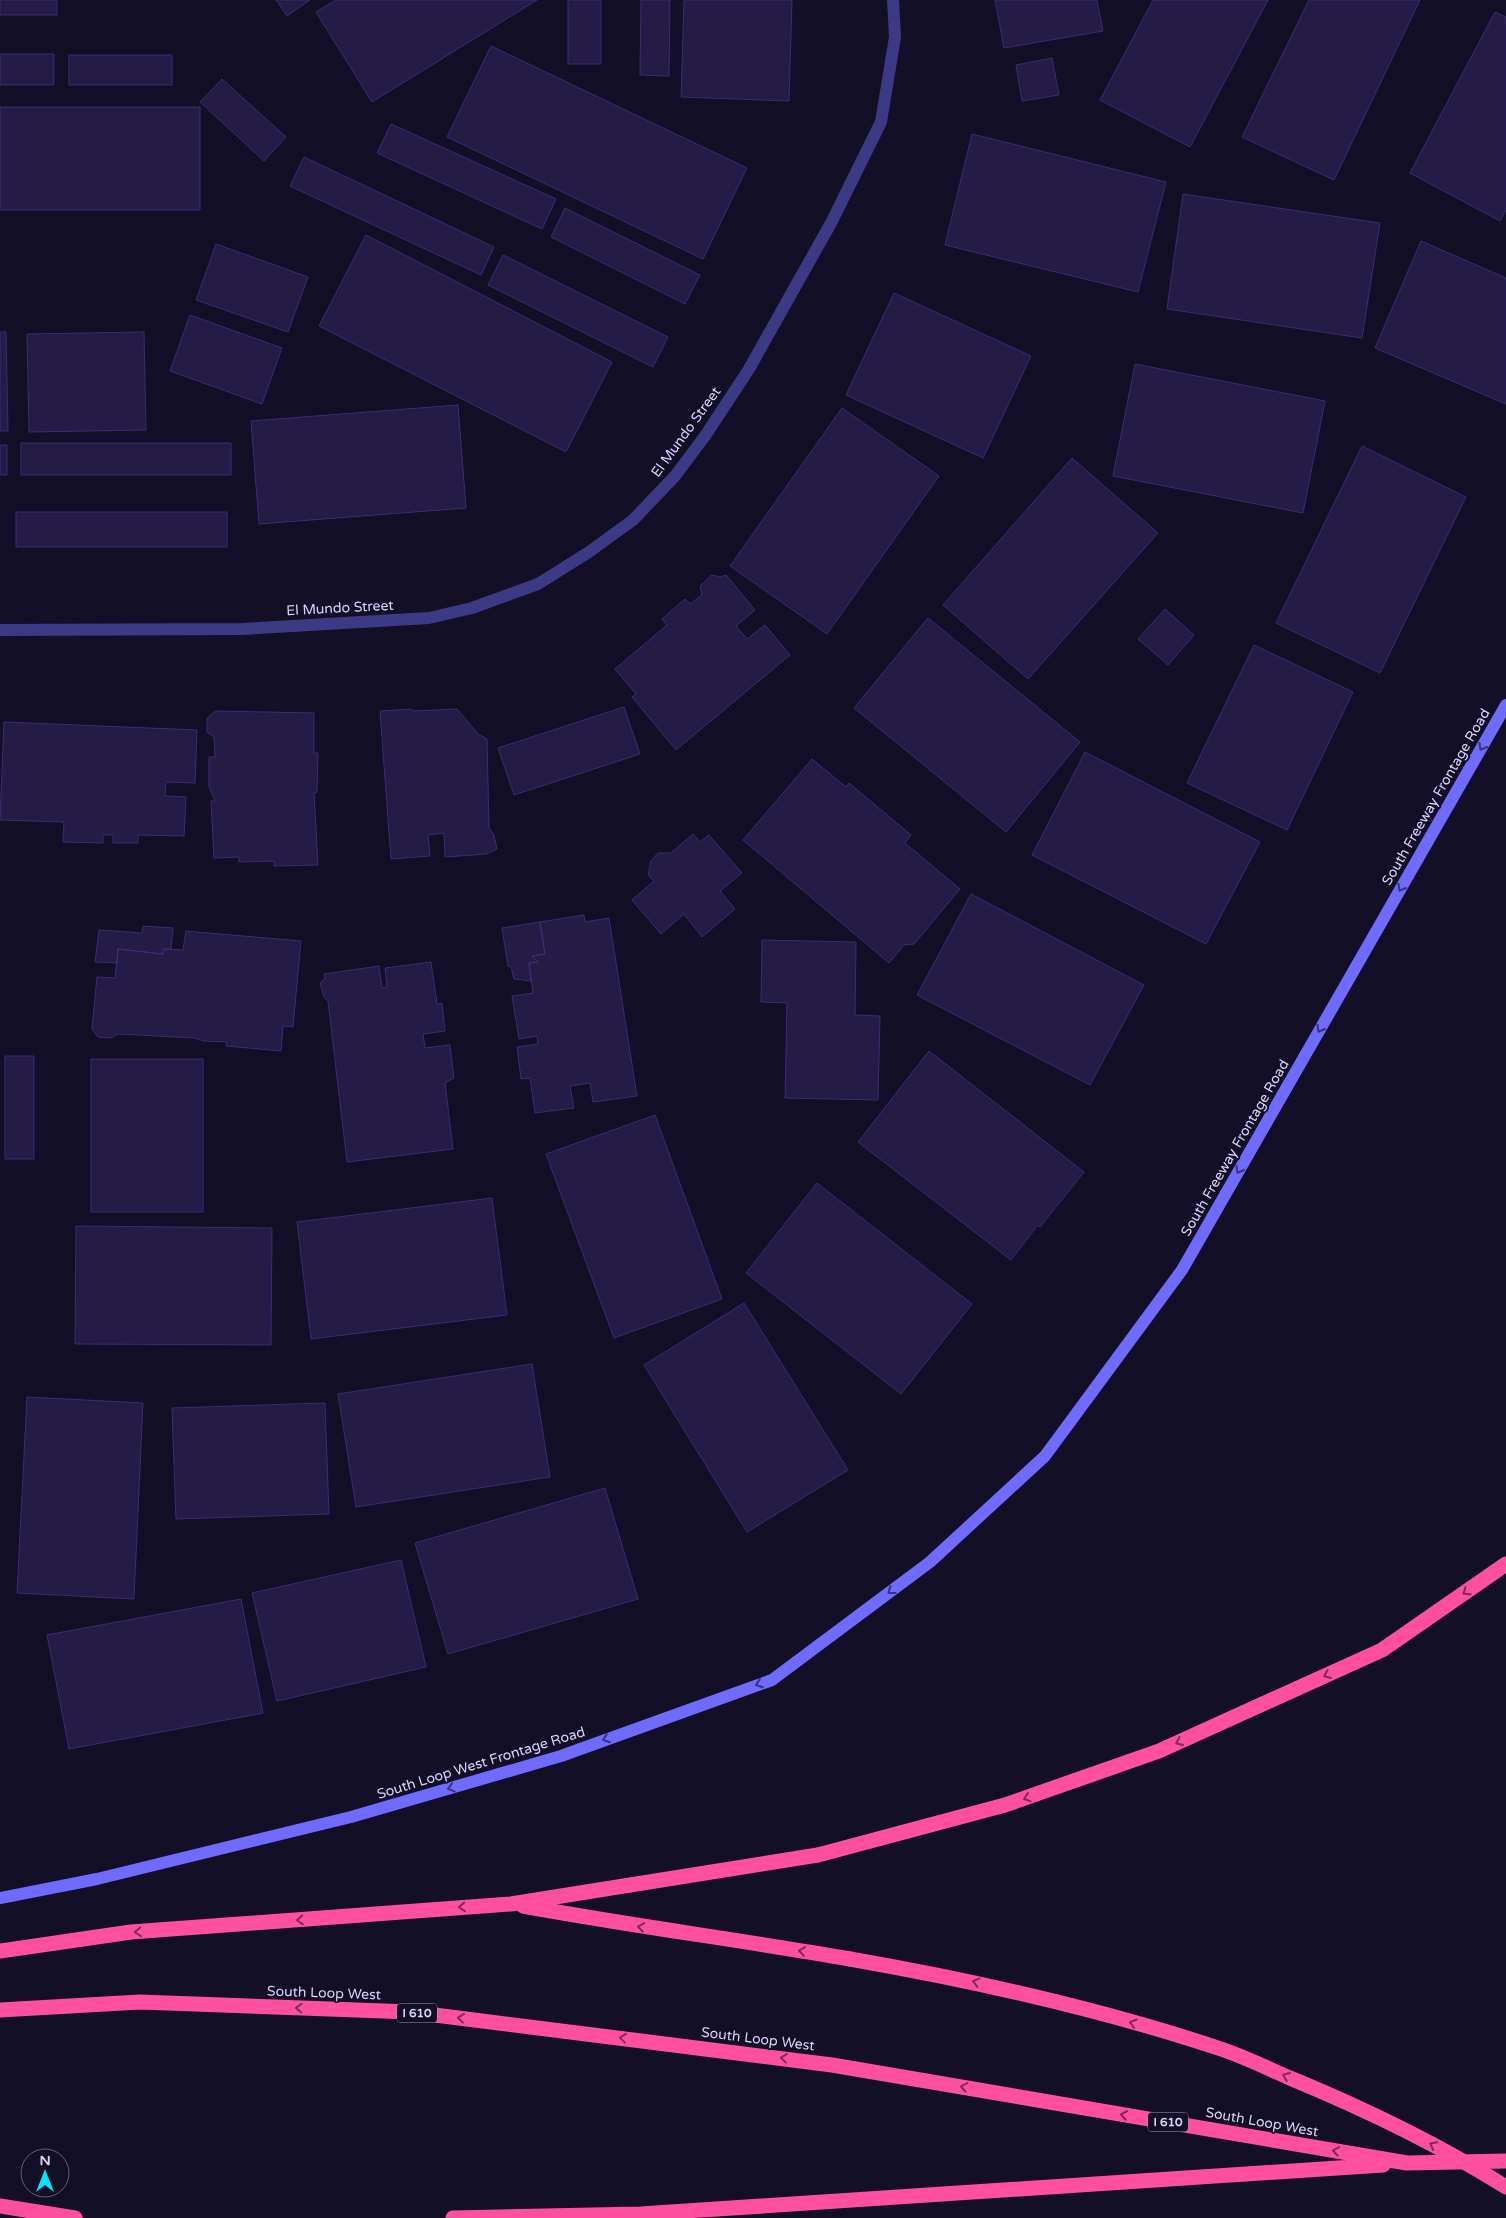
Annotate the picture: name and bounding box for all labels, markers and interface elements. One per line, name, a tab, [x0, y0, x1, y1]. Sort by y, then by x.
street label: El Mundo Street	[648, 383, 725, 480]
street label: El Mundo Street	[286, 597, 395, 619]
street label: South Freeway Frontage Road	[1378, 706, 1494, 888]
one-way arrow	[1478, 742, 1488, 751]
one-way arrow	[1397, 883, 1407, 892]
one-way arrow	[1316, 1024, 1326, 1033]
street label: South Freeway Frontage Road	[1177, 1057, 1293, 1239]
one-way arrow	[1235, 1165, 1245, 1174]
one-way arrow	[887, 1585, 897, 1594]
one-way arrow	[1462, 1586, 1472, 1595]
one-way arrow	[1323, 1669, 1332, 1680]
one-way arrow	[755, 1678, 763, 1688]
street label: South Loop West Frontage Road	[375, 1723, 587, 1803]
one-way arrow	[602, 1733, 611, 1743]
one-way arrow	[1175, 1736, 1184, 1747]
one-way arrow	[447, 1783, 455, 1793]
one-way arrow	[1023, 1792, 1031, 1802]
one-way arrow	[458, 1902, 466, 1913]
one-way arrow	[296, 1914, 304, 1925]
one-way arrow	[637, 1922, 645, 1933]
one-way arrow	[134, 1926, 142, 1937]
one-way arrow	[798, 1946, 806, 1956]
one-way arrow	[971, 1977, 980, 1988]
street label: South Loop West	[267, 1983, 382, 2004]
one-way arrow	[295, 2003, 303, 2013]
road number: I 610	[397, 2004, 437, 2022]
one-way arrow	[457, 2013, 465, 2024]
one-way arrow	[1129, 2019, 1138, 2029]
street label: South Loop West	[700, 2024, 816, 2054]
one-way arrow	[618, 2034, 627, 2044]
one-way arrow	[780, 2054, 788, 2064]
one-way arrow	[1283, 2072, 1291, 2082]
one-way arrow	[959, 2083, 968, 2093]
street label: South Loop West	[1204, 2104, 1320, 2140]
one-way arrow	[1120, 2110, 1128, 2120]
road number: I 610	[1148, 2112, 1188, 2132]
one-way arrow	[1430, 2141, 1439, 2151]
one-way arrow	[1331, 2147, 1340, 2157]
north arrow	[20, 2148, 70, 2198]
text: N	[39, 2152, 51, 2169]

